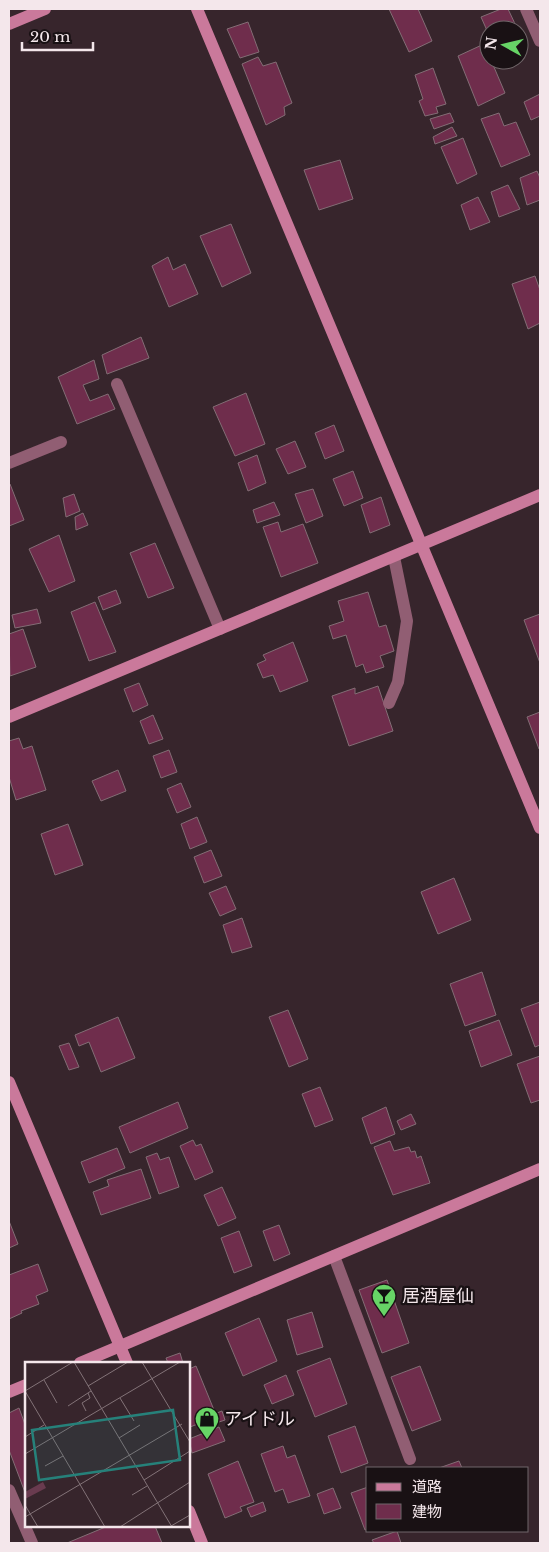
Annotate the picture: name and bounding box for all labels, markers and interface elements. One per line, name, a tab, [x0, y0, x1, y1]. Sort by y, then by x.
scale bar	[22, 20, 94, 52]
north arrow	[479, 20, 529, 70]
text: 20 m	[30, 27, 70, 46]
text: N	[481, 35, 501, 51]
bar icon: 居酒屋仙	[371, 1283, 397, 1317]
place label: 居酒屋仙	[402, 1285, 474, 1307]
inset map	[25, 1362, 190, 1527]
shop icon: アイドル	[194, 1406, 220, 1440]
place label: アイドル	[224, 1408, 295, 1430]
legend	[366, 1467, 529, 1532]
text: 道路	[412, 1477, 442, 1496]
text: 建物	[412, 1502, 442, 1521]

